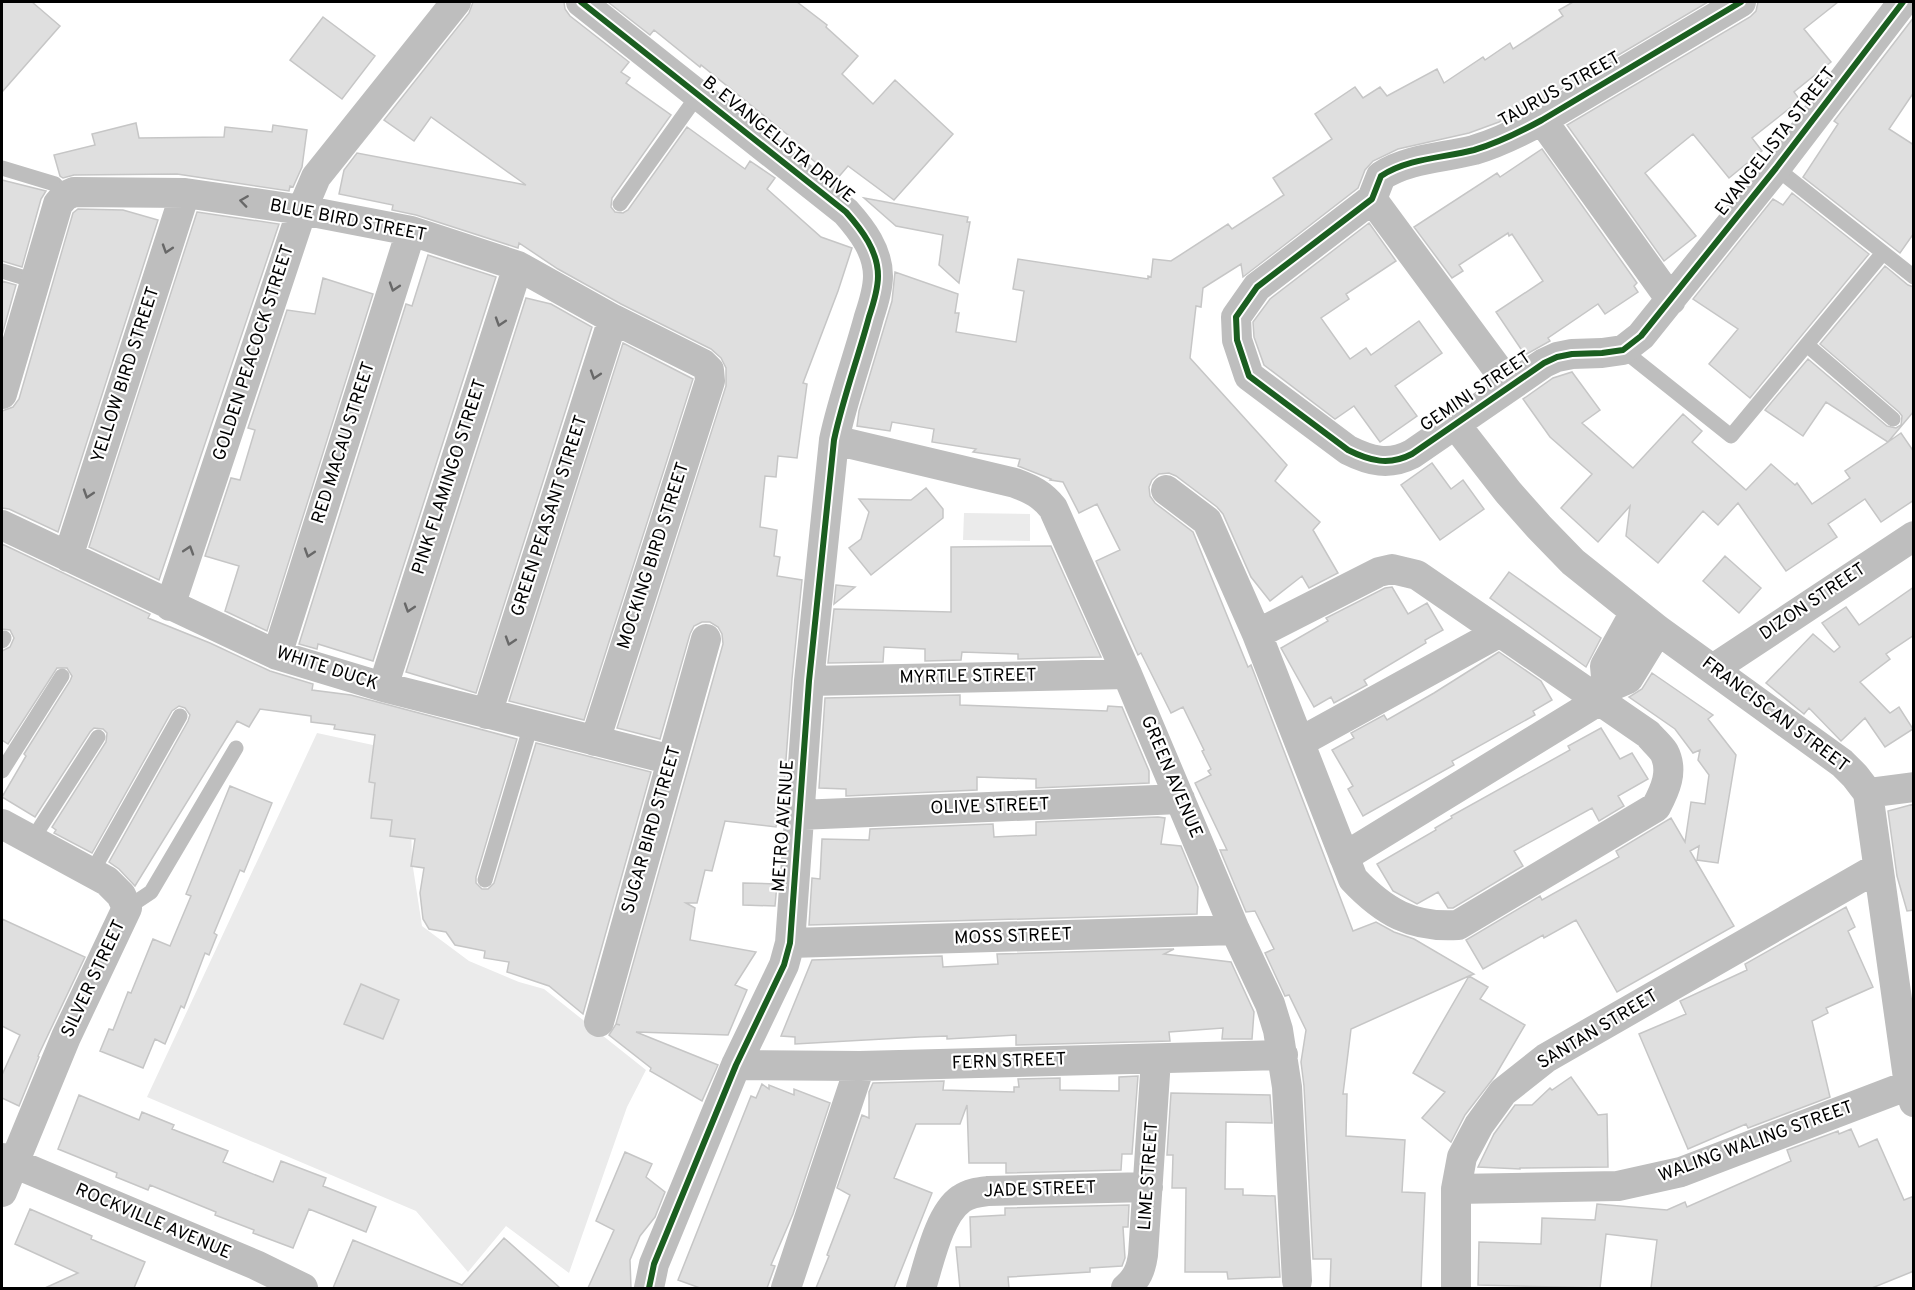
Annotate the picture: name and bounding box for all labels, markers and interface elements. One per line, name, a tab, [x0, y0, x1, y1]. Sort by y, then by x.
street label: TAURUS STREET	[1495, 47, 1625, 133]
street label: EVANGELISTA STREET	[1711, 63, 1841, 221]
street label: B. EVANGELISTA DRIVE	[697, 71, 859, 209]
street label: BLUE BIRD STREET	[268, 195, 428, 247]
one-way arrow	[239, 196, 249, 208]
street label: GOLDEN PEACOCK STREET	[208, 242, 300, 464]
one-way arrow	[162, 243, 174, 254]
one-way arrow	[388, 281, 401, 292]
street label: YELLOW BIRD STREET	[87, 284, 165, 466]
one-way arrow	[495, 316, 507, 327]
street label: GEMINI STREET	[1416, 346, 1536, 438]
street label: RED MACAU STREET	[307, 359, 381, 527]
one-way arrow	[590, 369, 602, 380]
street label: PINK FLAMINGO STREET	[408, 376, 492, 578]
street label: GREEN PEASANT STREET	[507, 412, 593, 620]
street label: MOCKING BIRD STREET	[613, 460, 695, 652]
one-way arrow	[83, 488, 96, 499]
one-way arrow	[181, 545, 194, 556]
one-way arrow	[304, 547, 317, 558]
street label: DIZON STREET	[1755, 558, 1871, 646]
one-way arrow	[404, 602, 416, 613]
one-way arrow	[505, 635, 518, 646]
street label: WHITE DUCK	[273, 642, 381, 696]
street label: FRANCISCAN STREET	[1697, 652, 1853, 778]
street label: MYRTLE STREET	[899, 664, 1037, 690]
street label: GREEN AVENUE	[1135, 712, 1207, 842]
street label: SUGAR BIRD STREET	[617, 744, 687, 916]
street label: METRO AVENUE	[768, 759, 800, 893]
street label: OLIVE STREET	[930, 793, 1050, 821]
street label: SILVER STREET	[57, 916, 131, 1042]
street label: MOSS STREET	[954, 923, 1072, 951]
street label: SANTAN STREET	[1533, 985, 1663, 1075]
street label: FERN STREET	[951, 1049, 1067, 1075]
street label: WALING WALING STREET	[1655, 1096, 1857, 1188]
street label: LIME STREET	[1134, 1121, 1164, 1231]
street label: JADE STREET	[983, 1177, 1097, 1203]
street label: ROCKVILLE AVENUE	[72, 1179, 234, 1265]

